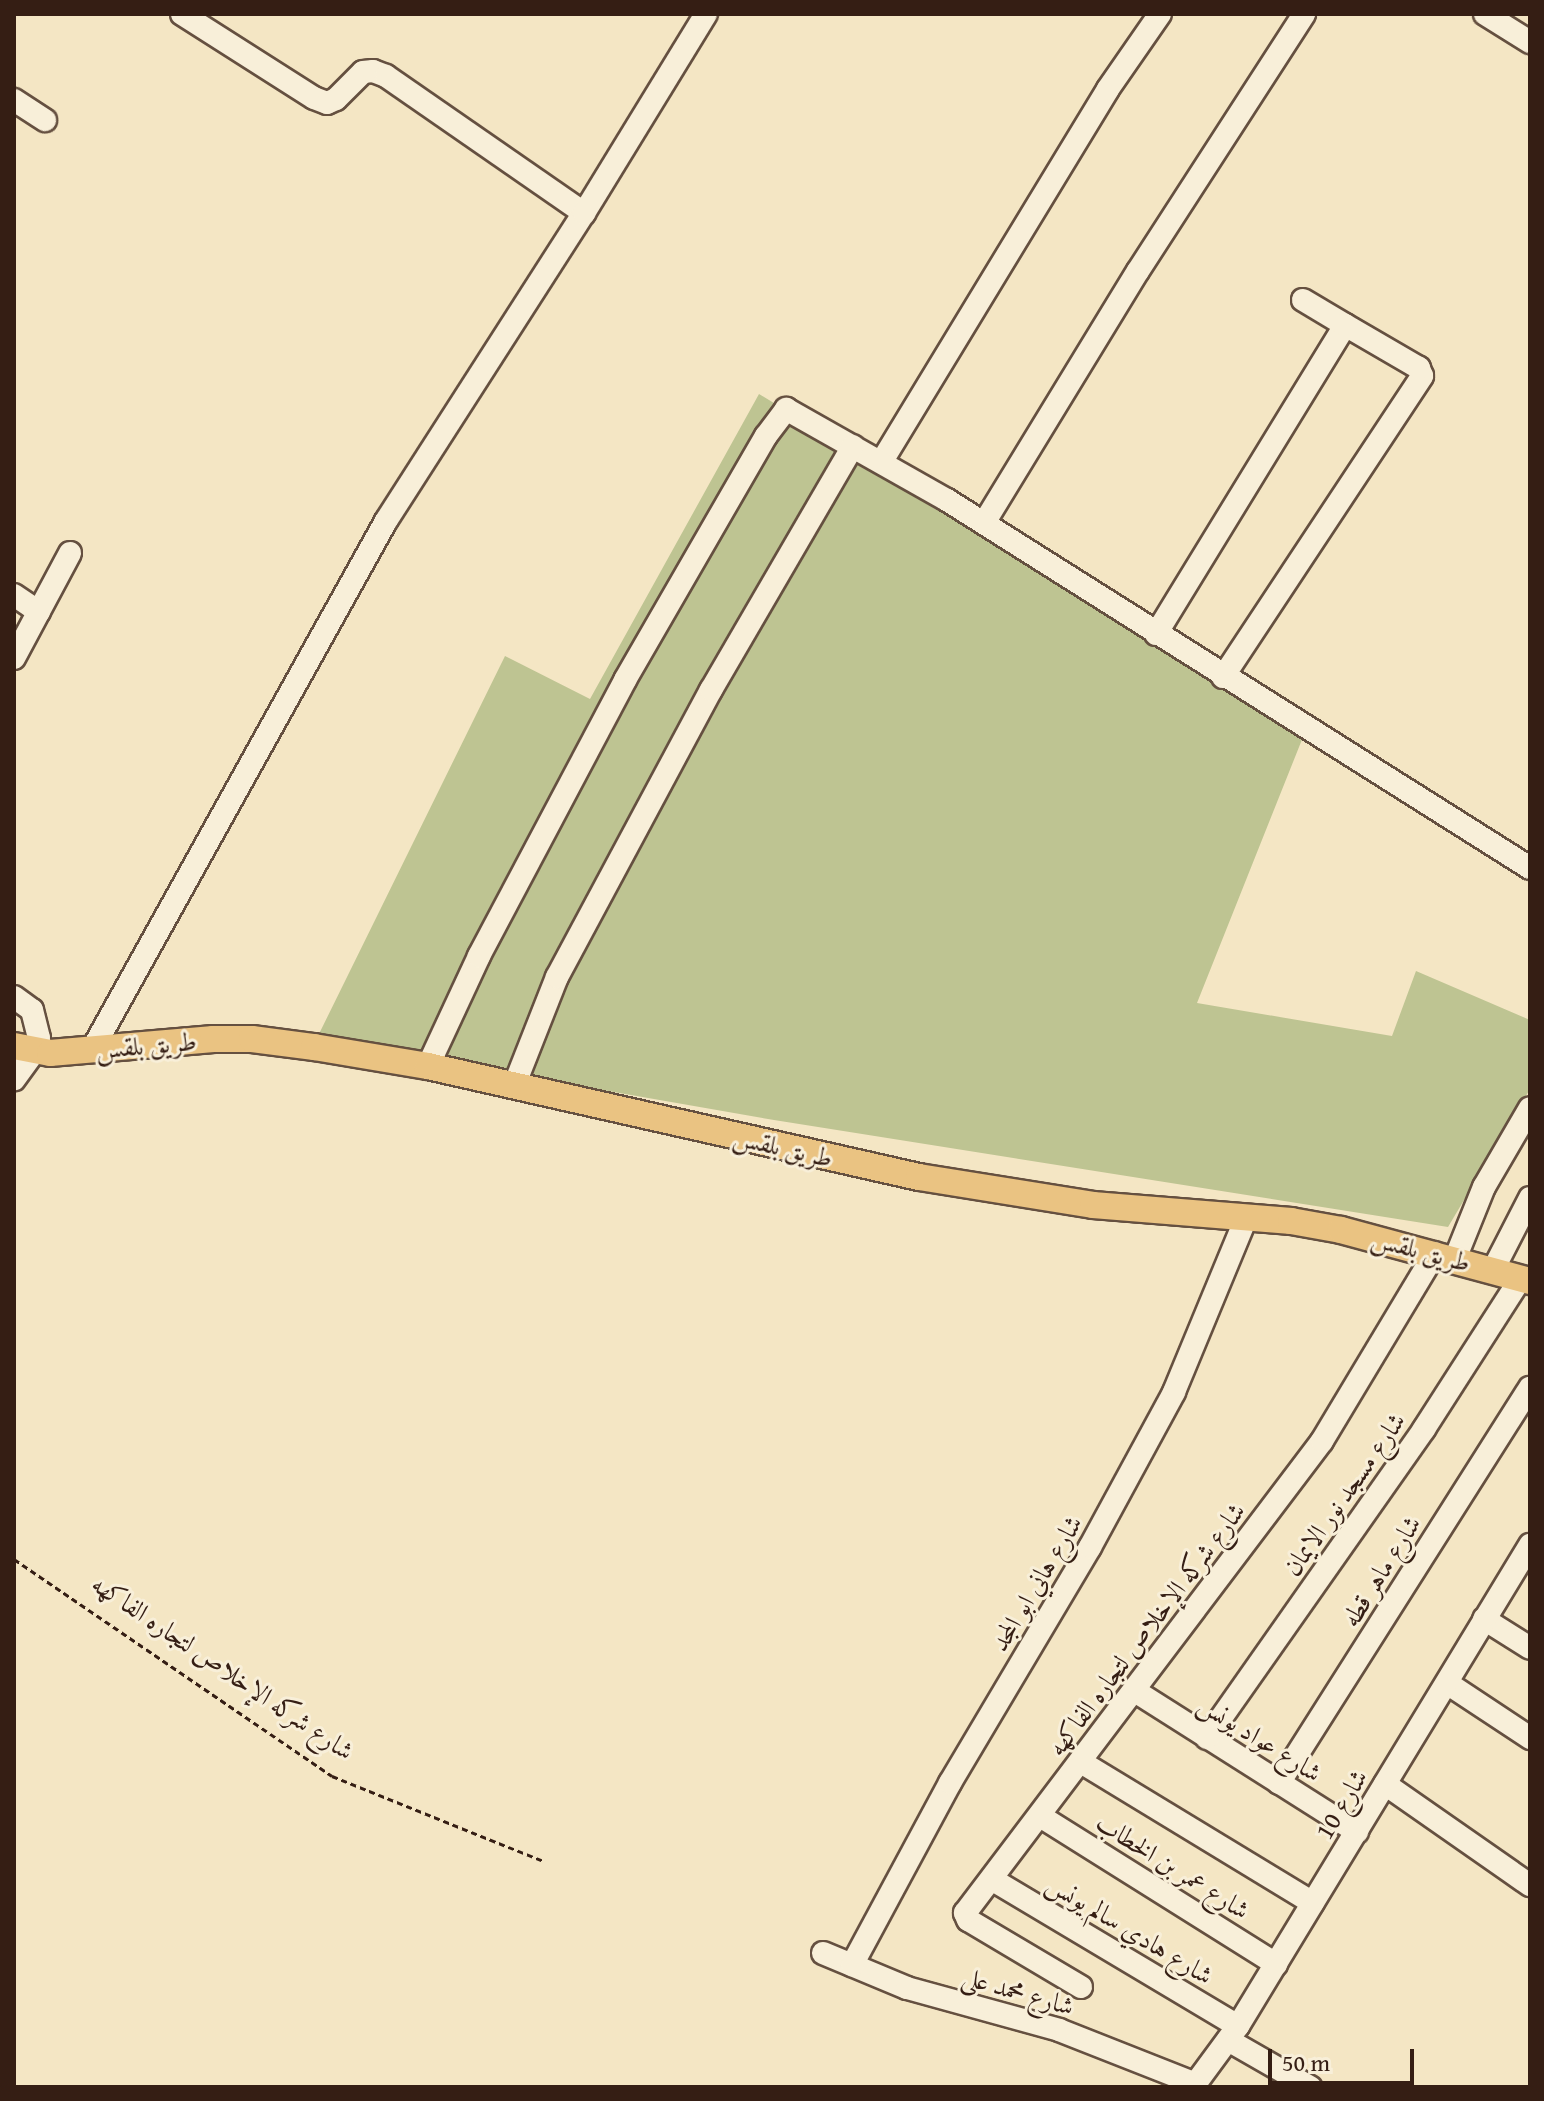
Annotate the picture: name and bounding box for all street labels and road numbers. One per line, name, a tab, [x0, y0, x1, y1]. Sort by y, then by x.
street label: طريق بلقس	[94, 1025, 198, 1065]
street label: طريق بلقس	[730, 1120, 836, 1174]
street label: طريق بلقس	[1368, 1222, 1474, 1278]
street label: شارع مسجد نور الايمان	[1276, 1406, 1412, 1582]
street label: شارع شركه الإخلاص لتجاره الفاكهه	[1040, 1496, 1252, 1762]
street label: شارع هاني ابو المجد	[983, 1509, 1089, 1657]
street label: شارع ماهر قطه	[1335, 1510, 1427, 1632]
street label: شارع شركه الإخلاص لتجاره الفاكهه	[86, 1568, 360, 1766]
street label: شارع عواد يونس	[1192, 1688, 1328, 1788]
street label: شارع 10	[1308, 1763, 1374, 1845]
street label: شارع عمر بن الخطاب	[1090, 1806, 1256, 1926]
street label: شارع هادي سالم يونس	[1041, 1867, 1219, 1991]
street label: شارع محمد على	[958, 1960, 1078, 2022]

